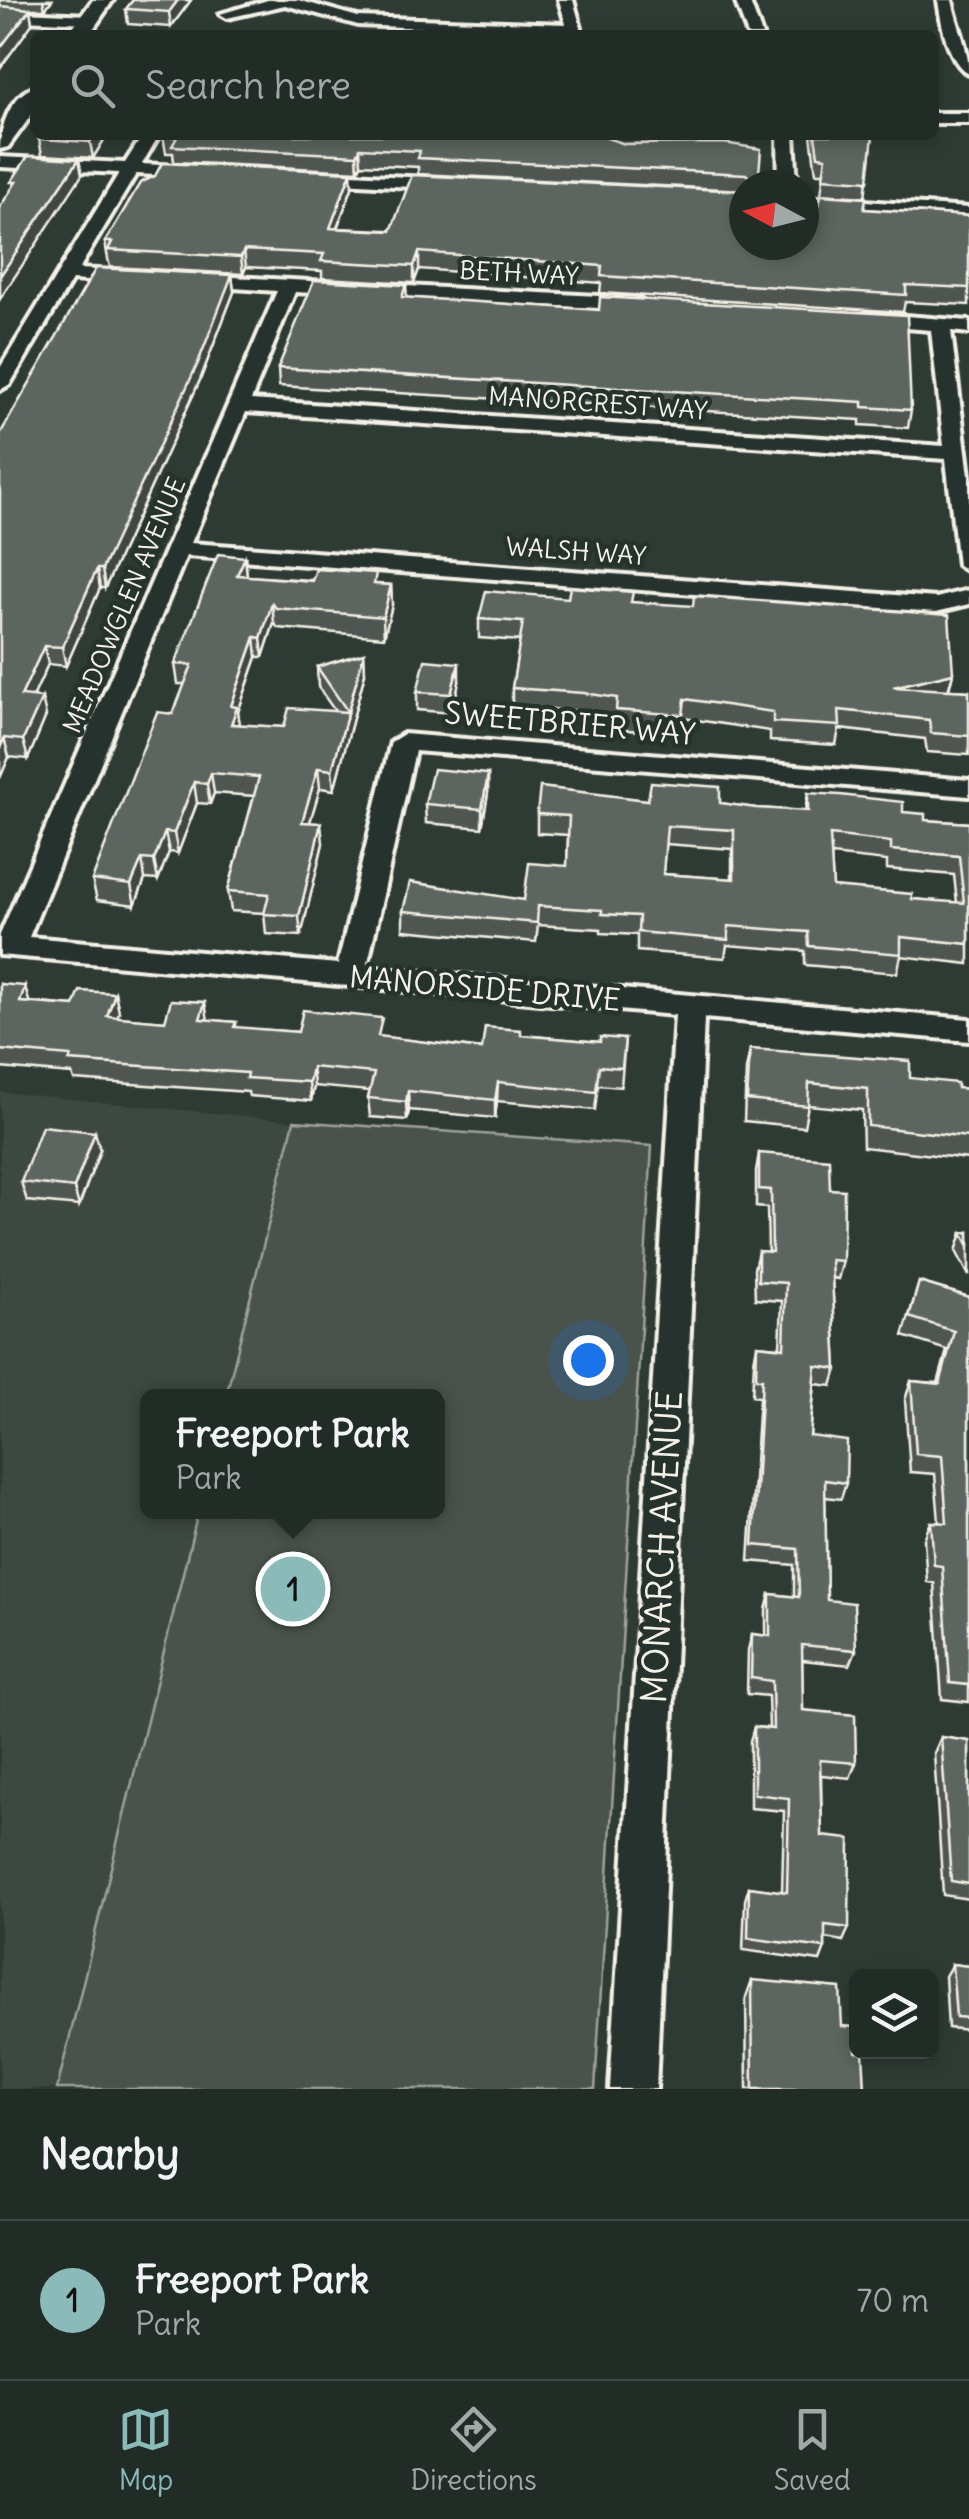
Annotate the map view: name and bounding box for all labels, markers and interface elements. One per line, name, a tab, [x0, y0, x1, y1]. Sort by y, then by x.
search box	[30, 30, 939, 140]
icon: search	[65, 58, 120, 113]
text: Search here	[145, 62, 351, 109]
north arrow	[729, 170, 819, 260]
street label: BETH WAY	[459, 254, 579, 292]
street label: MANORCREST WAY	[487, 379, 709, 427]
street label: MEADOWGLEN AVENUE	[56, 472, 192, 738]
street label: WALSH WAY	[505, 530, 647, 572]
street label: SWEETBRIER WAY	[443, 693, 697, 753]
street label: MANORSIDE DRIVE	[348, 957, 622, 1019]
your location	[563, 1335, 614, 1386]
popup	[140, 1389, 445, 1519]
street label: MONARCH AVENUE	[631, 1390, 691, 1704]
text: Freeport Park	[175, 1410, 410, 1457]
text: Park	[175, 1457, 242, 1498]
pin: 1	[260, 1552, 326, 1626]
map controls	[849, 1969, 939, 2059]
button: layers	[849, 1969, 939, 2059]
text: Nearby	[40, 2128, 179, 2180]
text: Freeport Park	[135, 2256, 369, 2303]
text: 1	[66, 2280, 79, 2321]
text: 70 m	[857, 2280, 929, 2321]
text: Park	[135, 2303, 201, 2344]
tab: Map	[118, 2402, 173, 2498]
tab: Directions	[410, 2402, 537, 2498]
tab: Saved	[774, 2402, 851, 2498]

